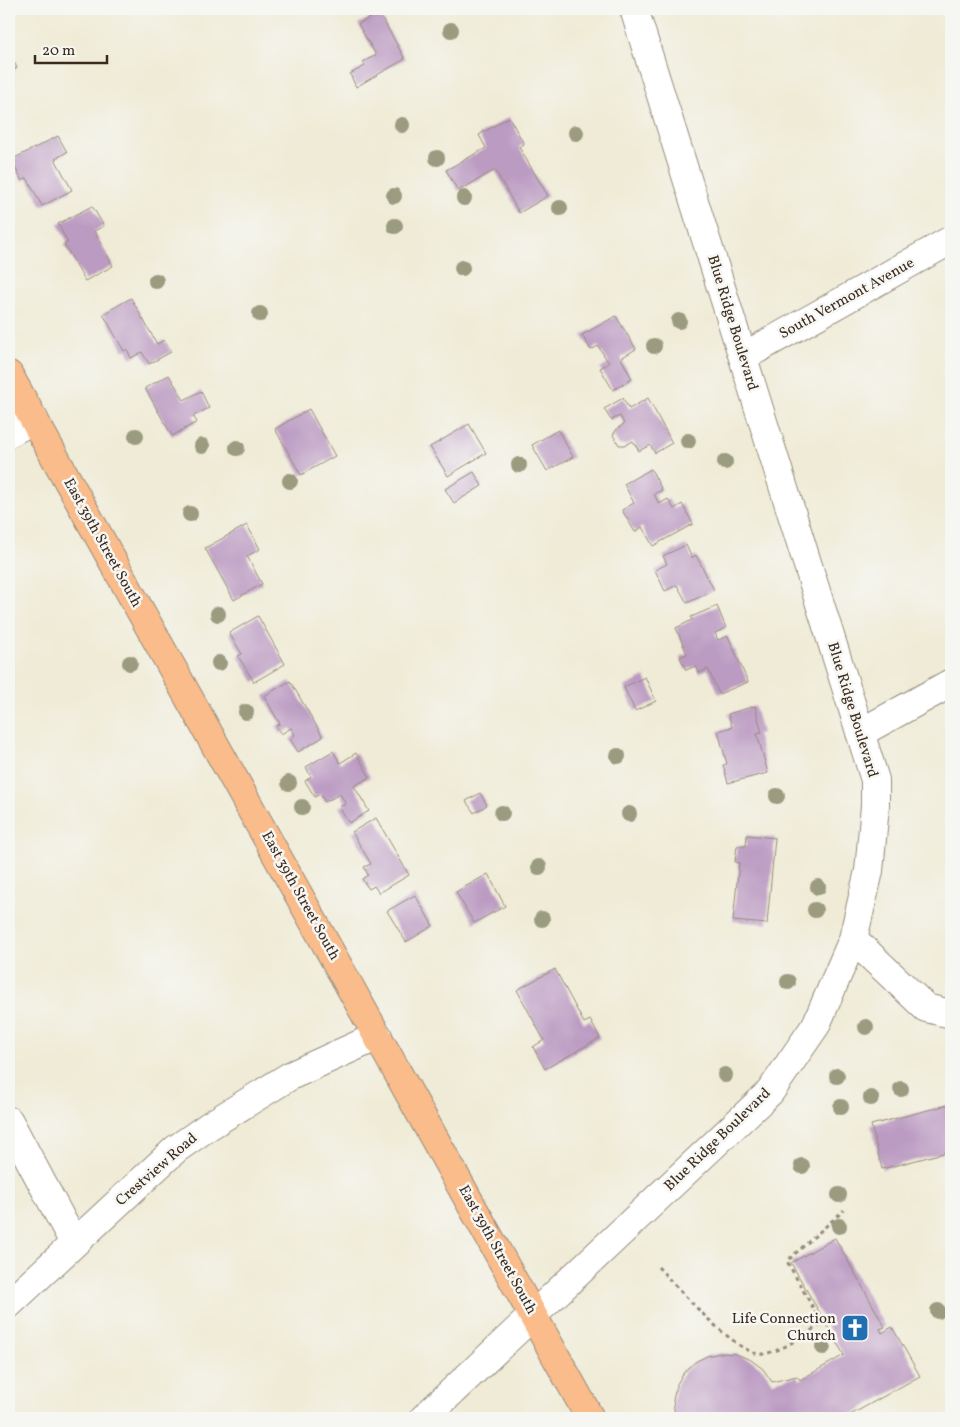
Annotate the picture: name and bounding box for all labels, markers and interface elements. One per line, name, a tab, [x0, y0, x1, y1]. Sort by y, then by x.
scale bar	[35, 32, 108, 64]
text: 20 m	[42, 41, 75, 62]
street label: Blue Ridge Boulevard	[701, 253, 763, 393]
street label: South Vermont Avenue	[776, 253, 918, 345]
street label: East 39th Street South	[58, 475, 146, 611]
street label: Blue Ridge Boulevard	[821, 640, 883, 780]
street label: East 39th Street South	[256, 828, 344, 964]
street label: Blue Ridge Boulevard	[660, 1084, 776, 1196]
street label: Crestview Road	[112, 1129, 202, 1211]
street label: East 39th Street South	[453, 1182, 541, 1318]
place label: Life Connection Church	[732, 1309, 836, 1347]
church icon: Life Connection Church	[840, 1313, 870, 1343]

